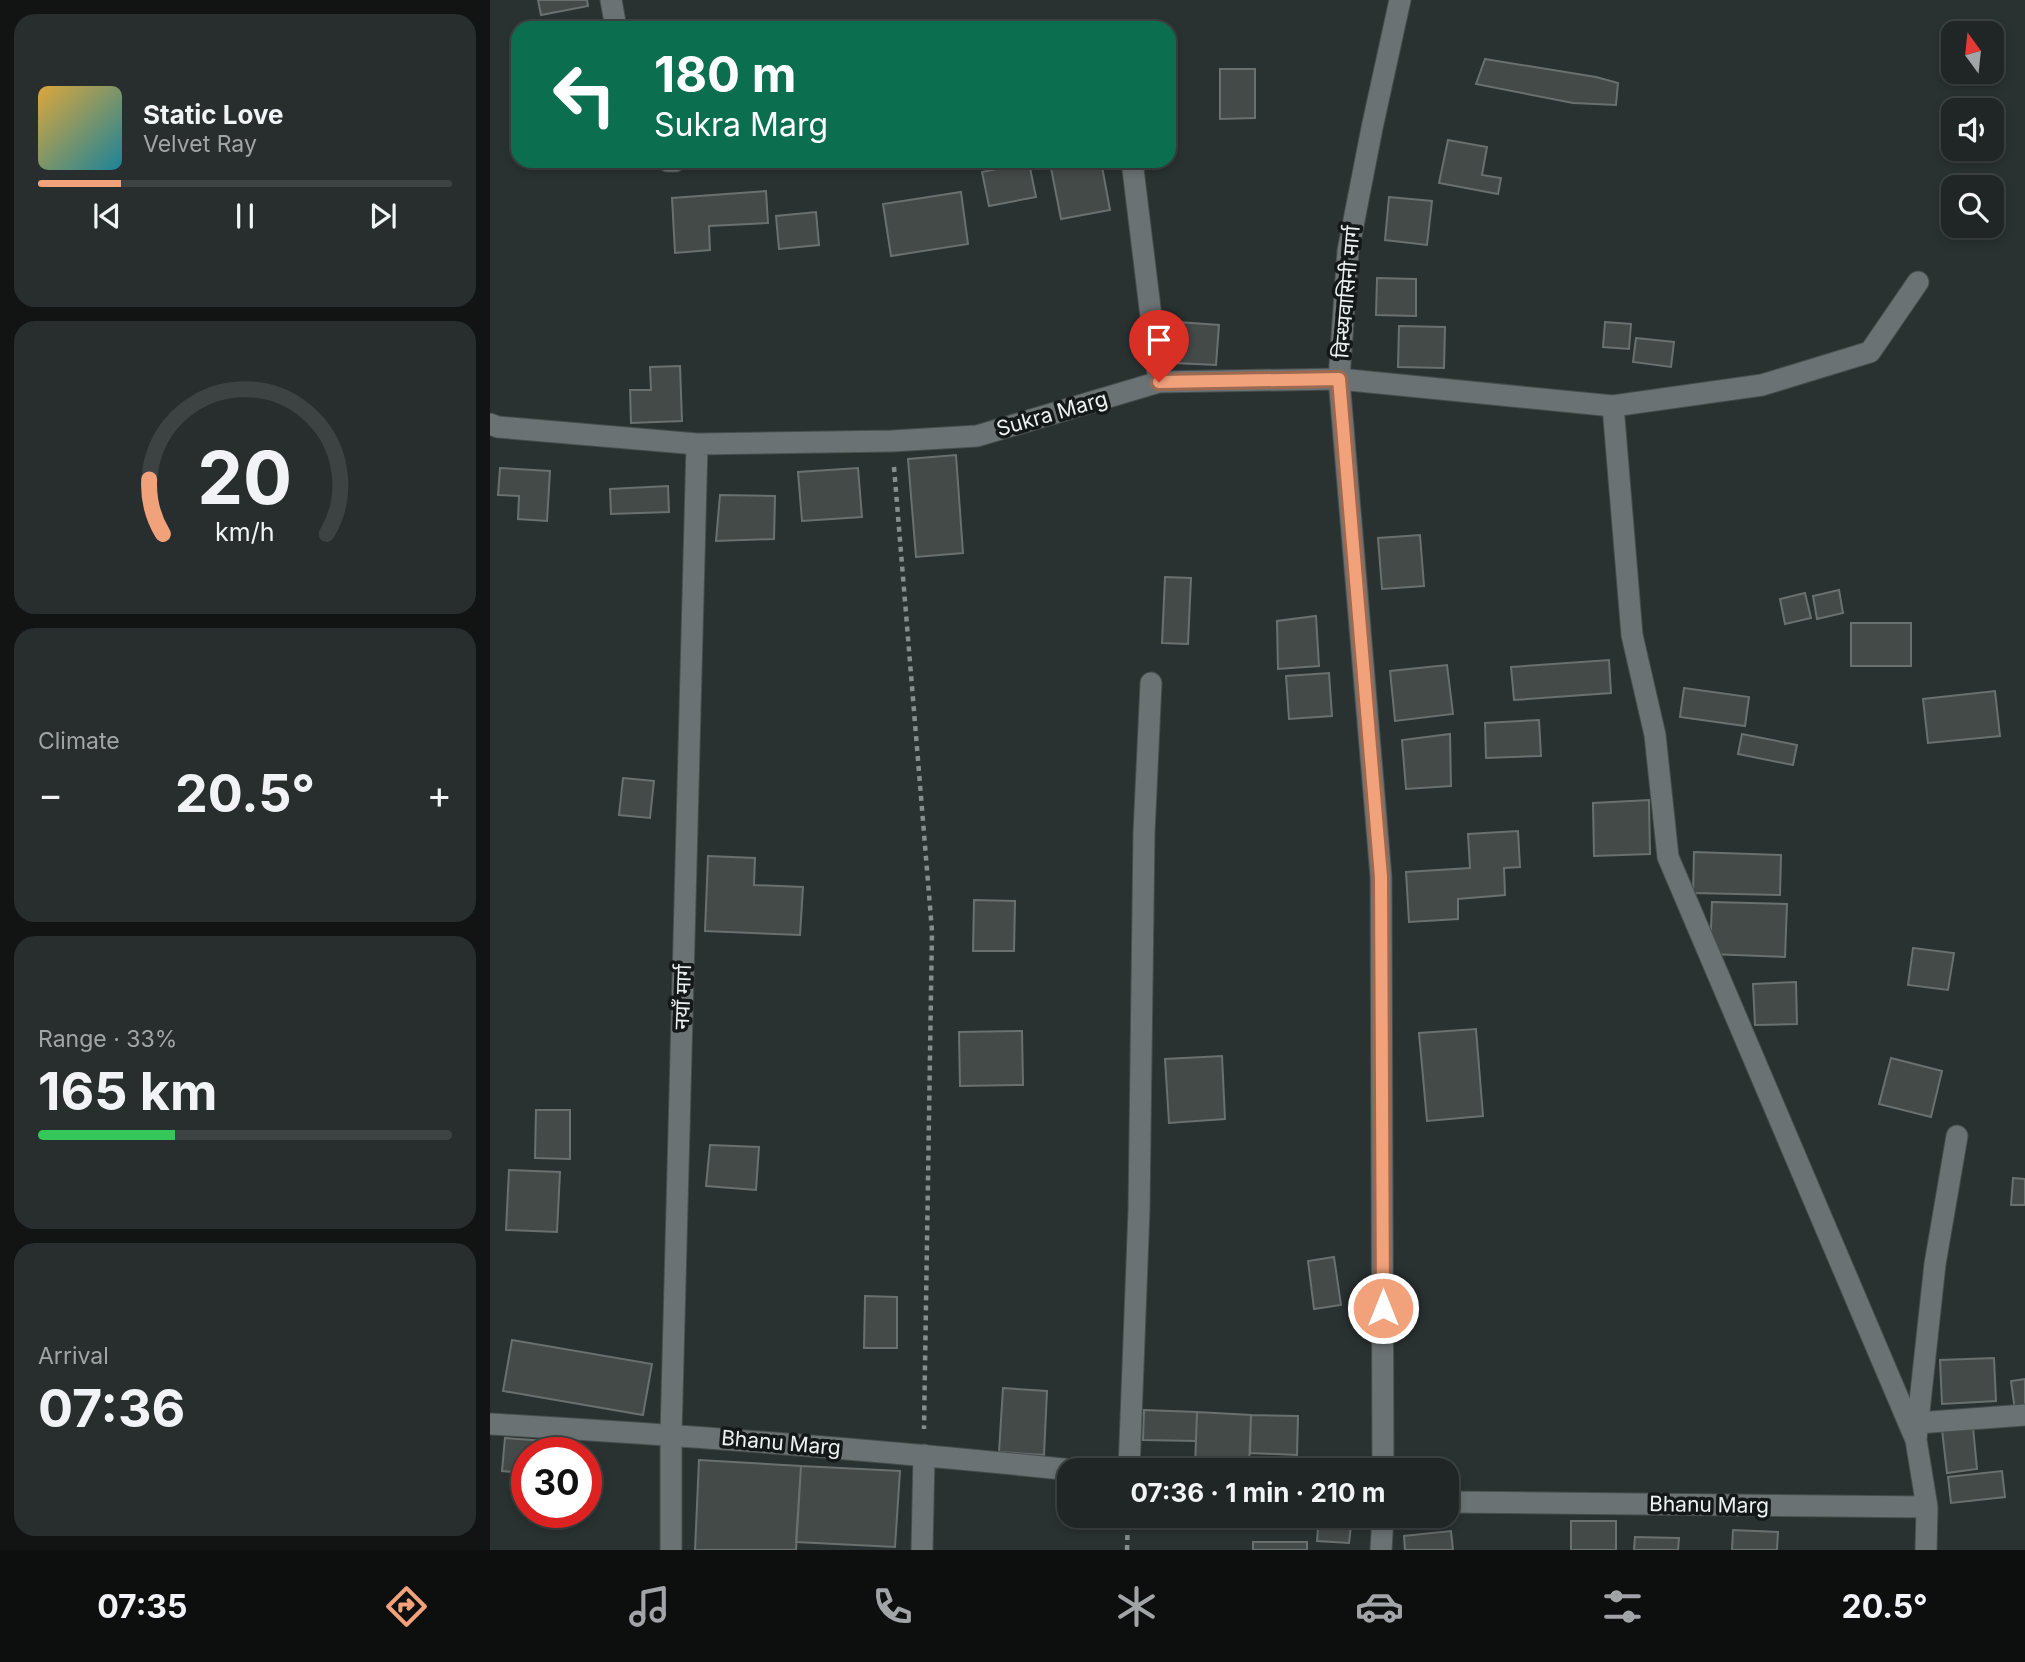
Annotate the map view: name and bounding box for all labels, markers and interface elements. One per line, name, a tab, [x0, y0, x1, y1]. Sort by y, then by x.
north arrow	[1941, 21, 2004, 84]
map controls	[1941, 21, 2004, 238]
text: 180 m	[654, 45, 796, 104]
icon: left	[539, 49, 630, 140]
button: sound	[1941, 98, 2004, 161]
text: Static Love	[143, 99, 284, 130]
text: Sukra Marg	[654, 105, 828, 144]
text: Velvet Ray	[143, 130, 257, 158]
button: search	[1941, 175, 2004, 238]
icon: previous	[88, 197, 126, 235]
icon: pause	[226, 197, 264, 235]
icon: next	[364, 197, 402, 235]
street label: विन्ध्यवासिनी मार्ग	[1328, 224, 1365, 359]
pin	[1129, 310, 1189, 382]
icon: arrive	[1140, 321, 1178, 359]
street label: Sukra Marg	[994, 386, 1110, 441]
text: 20	[198, 433, 292, 522]
text: km/h	[215, 517, 275, 547]
text: Climate	[38, 727, 120, 755]
text: 20.5°	[175, 762, 315, 825]
text: −	[38, 771, 63, 817]
text: +	[427, 771, 452, 817]
street label: नयाँ मार्ग	[669, 963, 696, 1030]
text: Range · 33%	[38, 1025, 177, 1053]
text: 165 km	[38, 1060, 217, 1123]
position arrow	[1346, 1271, 1420, 1345]
text: Arrival	[38, 1342, 109, 1370]
text: 07:36	[38, 1377, 185, 1440]
street label: Bhanu Marg	[720, 1425, 842, 1460]
speed limit sign: 30	[511, 1437, 602, 1528]
text: 07:36 · 1 min · 210 m	[1131, 1477, 1385, 1508]
street label: Bhanu Marg	[1649, 1491, 1769, 1518]
icon: directions	[382, 1582, 431, 1631]
icon: music	[625, 1582, 674, 1631]
icon: phone	[868, 1582, 917, 1631]
icon: climate	[1112, 1582, 1161, 1631]
icon: car	[1355, 1582, 1404, 1631]
icon: filters	[1598, 1582, 1647, 1631]
text: 07:35	[97, 1587, 187, 1626]
text: 20.5°	[1842, 1587, 1928, 1626]

